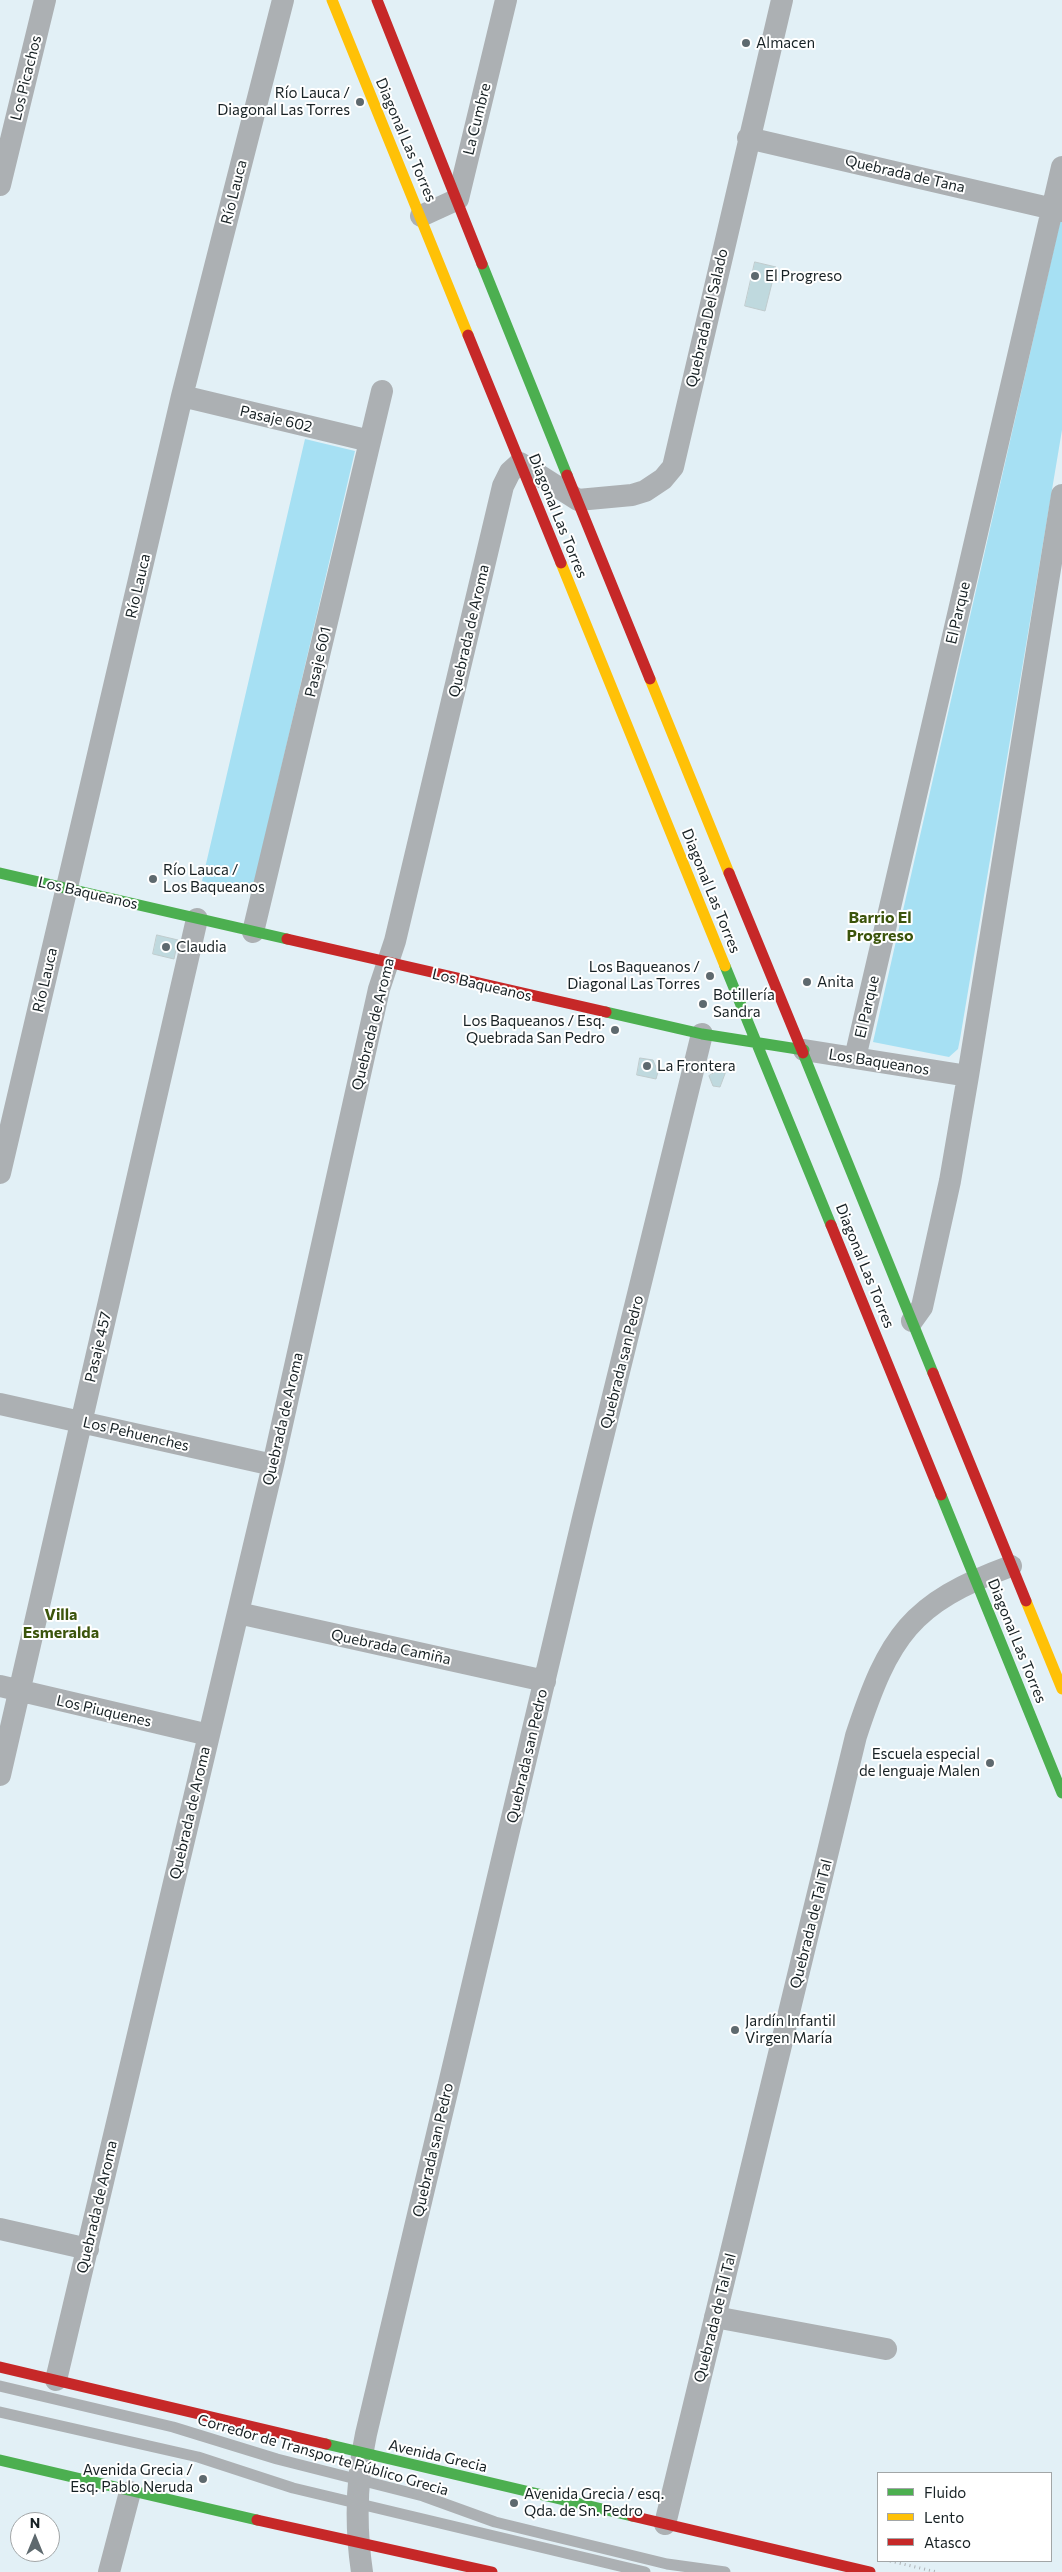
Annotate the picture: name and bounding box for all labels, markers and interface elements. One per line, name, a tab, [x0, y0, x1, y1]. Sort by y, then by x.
street label: Los Picachos	[7, 33, 45, 123]
place label: Almacen	[756, 34, 815, 52]
marker: Almacen	[740, 37, 752, 49]
street label: Diagonal Las Torres	[372, 75, 440, 205]
street label: La Cumbre	[459, 81, 495, 157]
place label: Río Lauca / Diagonal Las Torres	[217, 84, 350, 119]
marker: Río Lauca / Diagonal Las Torres	[354, 96, 366, 108]
street label: Quebrada de Tana	[843, 151, 967, 197]
street label: Río Lauca	[217, 158, 251, 226]
street label: Quebrada Del Salado	[682, 247, 732, 389]
place label: El Progreso	[765, 267, 842, 285]
marker: El Progreso	[749, 270, 761, 282]
street label: Pasaje 602	[238, 402, 314, 436]
street label: Diagonal Las Torres	[525, 451, 591, 581]
street label: Río Lauca	[122, 552, 154, 620]
street label: Quebrada de Aroma	[445, 563, 493, 699]
street label: El Parque	[942, 580, 974, 646]
street label: Pasaje 601	[301, 625, 335, 699]
street label: Diagonal Las Torres	[678, 826, 744, 956]
place label: Río Lauca / Los Baqueanos	[163, 861, 265, 896]
street label: Los Baqueanos	[36, 873, 140, 913]
marker: Río Lauca / Los Baqueanos	[147, 873, 159, 885]
district label: Barrio El Progreso	[847, 908, 913, 946]
place label: Claudia	[176, 938, 227, 956]
marker: Claudia	[160, 941, 172, 953]
street label: Río Lauca	[29, 946, 61, 1014]
street label: Quebrada de Aroma	[348, 956, 398, 1092]
place label: Los Baqueanos / Diagonal Las Torres	[567, 958, 700, 993]
street label: Los Baqueanos	[430, 965, 534, 1005]
marker: Los Baqueanos / Diagonal Las Torres	[704, 970, 716, 982]
place label: Anita	[817, 973, 854, 991]
street label: El Parque	[851, 974, 883, 1040]
marker: Anita	[801, 976, 813, 988]
place label: Botillería Sandra	[713, 986, 775, 1021]
marker: Botillería Sandra	[697, 998, 709, 1010]
place label: Los Baqueanos / Esq. Quebrada San Pedro	[463, 1012, 605, 1047]
marker: Los Baqueanos / Esq. Quebrada San Pedro	[609, 1024, 621, 1036]
street label: Los Baqueanos	[827, 1045, 931, 1079]
place label: La Frontera	[657, 1057, 736, 1075]
marker: La Frontera	[641, 1060, 653, 1072]
street label: Diagonal Las Torres	[832, 1201, 898, 1331]
street label: Quebrada san Pedro	[597, 1293, 647, 1431]
street label: Pasaje 457	[81, 1310, 115, 1384]
street label: Quebrada de Aroma	[259, 1351, 307, 1487]
street label: Los Pehuenches	[81, 1413, 191, 1455]
street label: Diagonal Las Torres	[984, 1576, 1050, 1706]
district label: Villa Esmeralda	[23, 1605, 99, 1643]
street label: Quebrada Camiña	[329, 1626, 453, 1668]
street label: Quebrada san Pedro	[503, 1687, 551, 1825]
street label: Los Piuquenes	[55, 1691, 153, 1731]
street label: Quebrada de Aroma	[166, 1745, 214, 1881]
place label: Escuela especial de lenguaje Malen	[859, 1745, 980, 1780]
marker: Escuela especial de lenguaje Malen	[984, 1757, 996, 1769]
street label: Quebrada de Tal Tal	[786, 1857, 836, 1991]
place label: Jardín Infantil Virgen María	[745, 2012, 836, 2047]
marker: Jardín Infantil Virgen María	[729, 2024, 741, 2036]
street label: Quebrada san Pedro	[409, 2081, 457, 2219]
street label: Quebrada de Aroma	[73, 2139, 121, 2275]
street label: Quebrada de Tal Tal	[690, 2251, 740, 2385]
street label: Corredor de Transporte Público Grecia	[195, 2410, 451, 2500]
street label: Avenida Grecia	[387, 2436, 489, 2476]
place label: Avenida Grecia / Esq. Pablo Neruda	[70, 2461, 193, 2496]
legend	[877, 2472, 1052, 2562]
marker: Avenida Grecia / Esq. Pablo Neruda	[197, 2473, 209, 2485]
text: Fluido	[924, 2483, 966, 2501]
place label: Avenida Grecia / esq. Qda. de Sn. Pedro	[524, 2485, 664, 2520]
marker: Avenida Grecia / esq. Qda. de Sn. Pedro	[508, 2497, 520, 2509]
text: Lento	[924, 2508, 964, 2526]
north arrow	[10, 2512, 60, 2562]
text: N	[30, 2514, 40, 2531]
text: Atasco	[924, 2533, 971, 2551]

